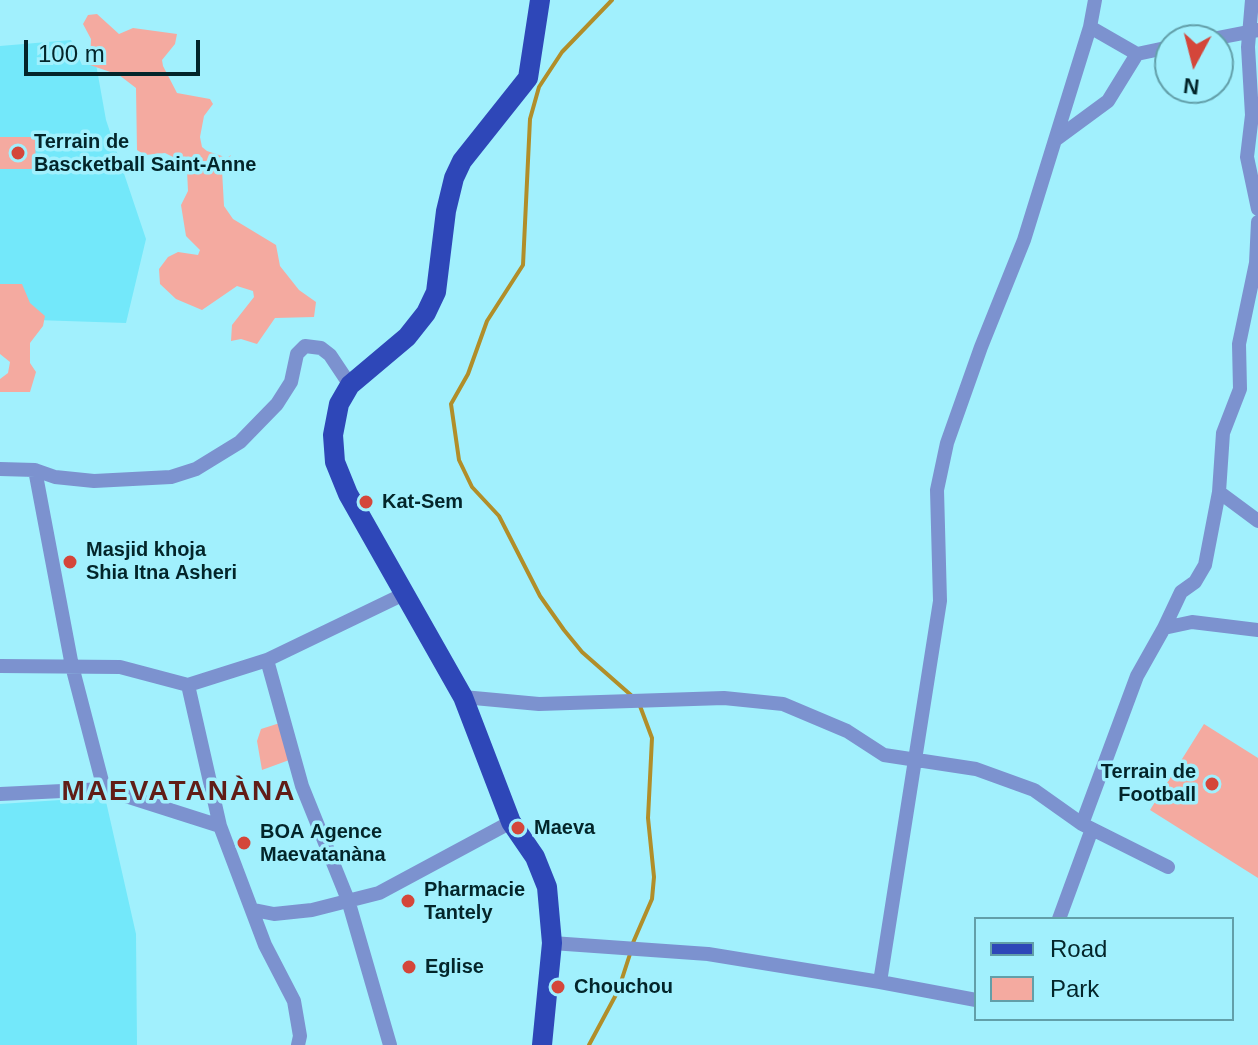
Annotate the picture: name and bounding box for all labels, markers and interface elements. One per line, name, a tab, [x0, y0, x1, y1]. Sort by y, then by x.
scale bar	[28, 24, 204, 74]
north arrow	[1154, 24, 1234, 104]
text: 100 m	[38, 40, 105, 67]
text: N	[1182, 73, 1201, 100]
place label: Terrain de Bascketball Saint-Anne	[34, 130, 256, 177]
marker: Terrain de Bascketball Saint-Anne	[9, 144, 27, 162]
place label: Kat-Sem	[382, 490, 463, 514]
marker: Kat-Sem	[357, 493, 375, 511]
place label: Masjid khoja Shia Itna Asheri	[86, 538, 237, 585]
marker: Masjid khoja Shia Itna Asheri	[61, 553, 79, 571]
place label: Terrain de Football	[1101, 760, 1196, 807]
district label: MAEVATANÀNA	[61, 775, 297, 809]
marker: Terrain de Football	[1203, 775, 1221, 793]
place label: Maeva	[534, 816, 595, 840]
marker: Maeva	[509, 819, 527, 837]
place label: BOA Agence Maevatanàna	[260, 820, 386, 867]
marker: BOA Agence Maevatanàna	[235, 834, 253, 852]
place label: Pharmacie Tantely	[424, 878, 525, 925]
marker: Pharmacie Tantely	[399, 892, 417, 910]
legend	[974, 917, 1234, 1021]
text: Road	[1050, 935, 1107, 962]
place label: Eglise	[425, 955, 484, 979]
marker: Eglise	[400, 958, 418, 976]
place label: Chouchou	[574, 975, 673, 999]
text: Park	[1050, 975, 1099, 1002]
marker: Chouchou	[549, 978, 567, 996]

